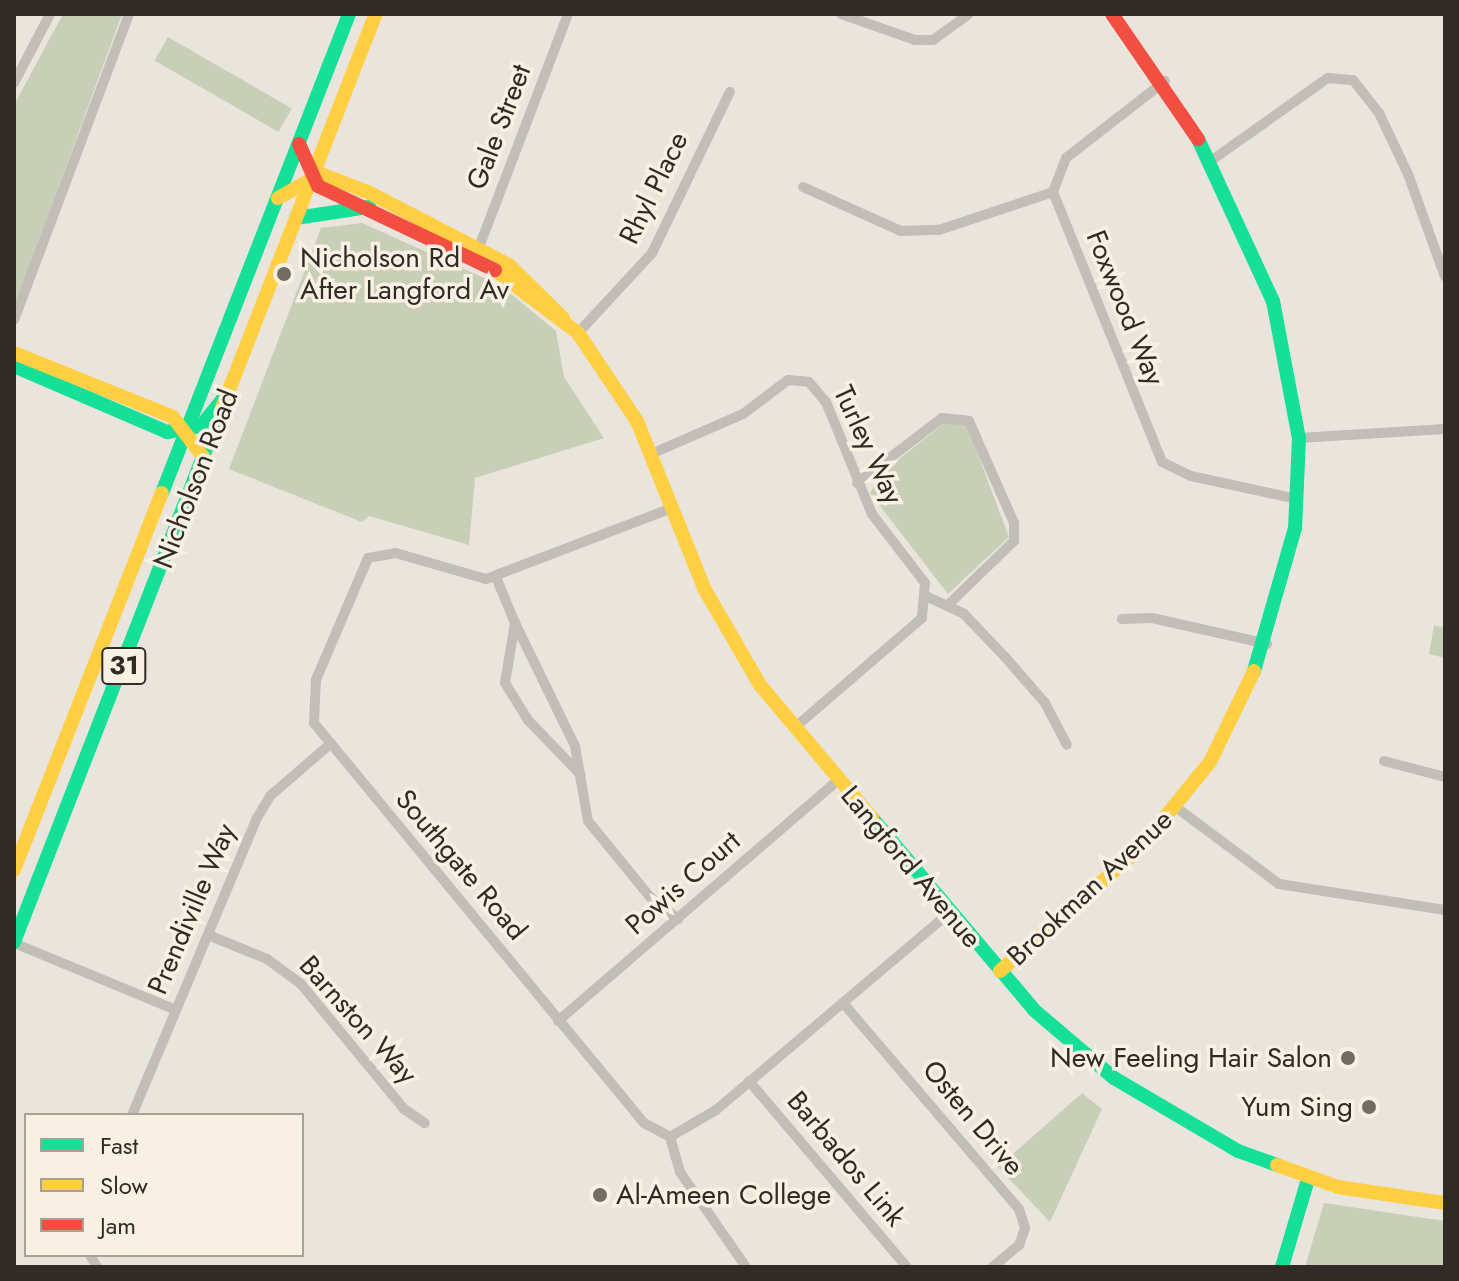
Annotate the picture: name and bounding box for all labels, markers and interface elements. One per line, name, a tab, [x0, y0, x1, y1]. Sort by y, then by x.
street label: Gale Street	[460, 60, 538, 194]
street label: Rhyl Place	[612, 127, 696, 249]
street label: Foxwood Way	[1079, 226, 1171, 390]
place label: Nicholson Rd After Langford Av	[300, 241, 509, 307]
marker: Nicholson Rd After Langford Av	[275, 265, 293, 283]
street label: Turley Way	[826, 380, 910, 510]
street label: Nicholson Road	[146, 385, 246, 573]
road number: 31	[100, 644, 148, 688]
street label: Langford Avenue	[833, 779, 989, 955]
street label: Southgate Road	[388, 783, 534, 947]
street label: Brookman Avenue	[1001, 803, 1179, 973]
street label: Prendiville Way	[141, 819, 243, 999]
street label: Powis Court	[619, 824, 747, 942]
street label: Barnston Way	[292, 949, 424, 1091]
place label: New Feeling Hair Salon	[1050, 1041, 1332, 1075]
marker: New Feeling Hair Salon	[1339, 1049, 1357, 1067]
street label: Osten Drive	[915, 1054, 1031, 1182]
street label: Barbados Link	[780, 1085, 912, 1233]
place label: Yum Sing	[1241, 1090, 1353, 1124]
marker: Yum Sing	[1360, 1098, 1378, 1116]
legend	[24, 1113, 304, 1257]
text: Fast	[100, 1128, 138, 1163]
text: Slow	[100, 1168, 148, 1203]
place label: Al-Ameen College	[616, 1178, 831, 1212]
marker: Al-Ameen College	[591, 1186, 609, 1204]
text: Jam	[100, 1208, 136, 1243]

